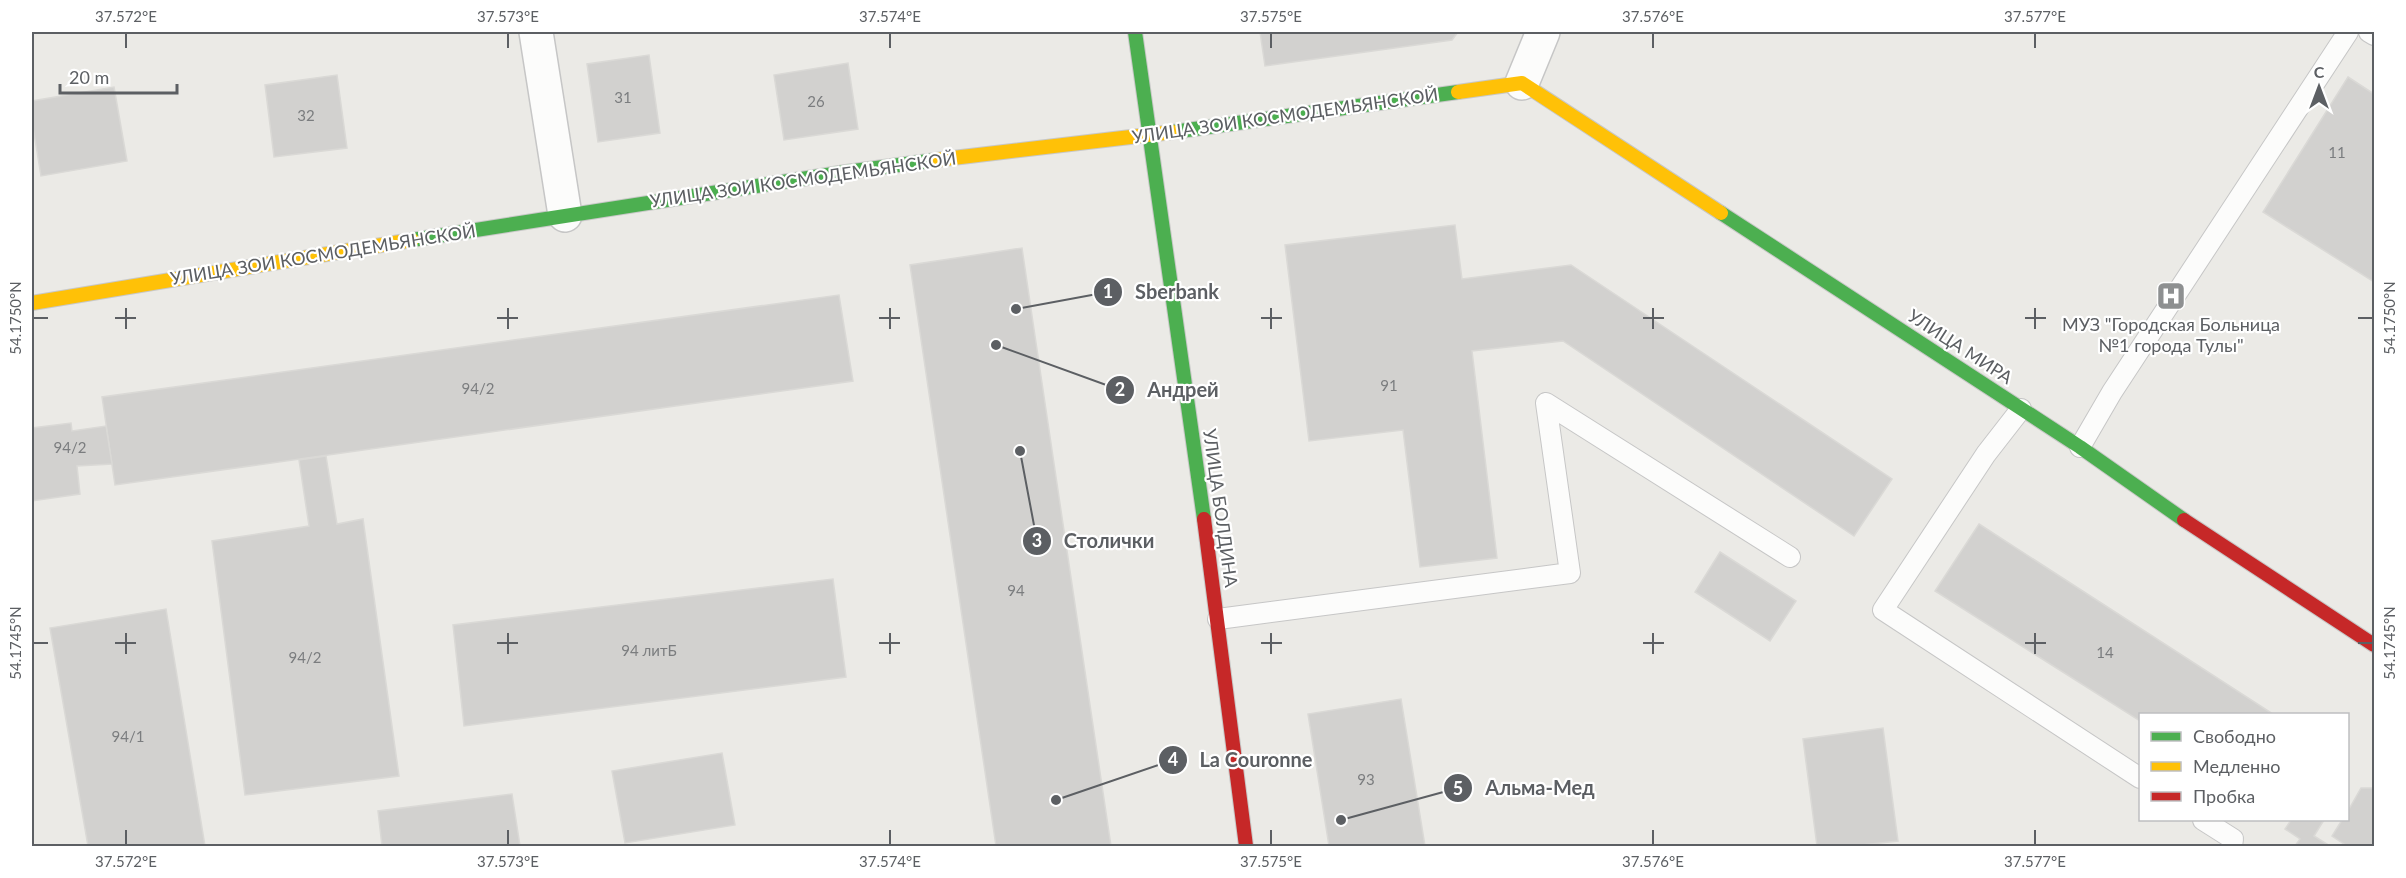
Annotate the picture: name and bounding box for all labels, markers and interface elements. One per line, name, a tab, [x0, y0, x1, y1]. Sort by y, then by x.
text: 37.572°E	[95, 7, 157, 25]
text: 37.573°E	[477, 7, 539, 25]
text: 37.574°E	[859, 7, 921, 25]
text: 37.575°E	[1240, 7, 1302, 25]
text: 37.576°E	[1622, 7, 1684, 25]
text: 37.577°E	[2004, 7, 2066, 25]
scale bar	[60, 57, 177, 95]
north arrow	[2289, 57, 2349, 117]
text: С	[2314, 62, 2325, 81]
text: 20 m	[69, 66, 109, 88]
street label: УЛИЦА ЗОИ КОСМОДЕМЬЯНСКОЙ	[1130, 83, 1439, 147]
house number: 31	[614, 88, 632, 106]
house number: 26	[807, 92, 825, 110]
house number: 32	[297, 106, 315, 124]
house number: 11	[2328, 143, 2346, 161]
street label: УЛИЦА ЗОИ КОСМОДЕМЬЯНСКОЙ	[648, 147, 957, 211]
street label: УЛИЦА ЗОИ КОСМОДЕМЬЯНСКОЙ	[169, 219, 477, 289]
callout: Sberbank	[1093, 273, 1231, 311]
text: Sberbank	[1135, 279, 1219, 303]
text: 1	[1103, 280, 1113, 302]
hospital icon: МУЗ "Городская Больница №1 города Тулы"	[2155, 280, 2187, 312]
text: 54.1750°N	[6, 281, 24, 355]
text: 54.1750°N	[2380, 281, 2398, 355]
street label: УЛИЦА МИРА	[1904, 304, 2018, 389]
place label: МУЗ "Городская Больница №1 города Тулы"	[2062, 313, 2280, 356]
callout: Андрей	[1105, 371, 1231, 409]
house number: 91	[1380, 376, 1398, 394]
text: Андрей	[1146, 377, 1219, 401]
text: 2	[1115, 378, 1125, 400]
house number: 94/2	[462, 379, 494, 397]
street label: УЛИЦА БОЛДИНА	[1199, 427, 1243, 589]
house number: 94/2	[54, 438, 86, 456]
callout: Столички	[1022, 522, 1167, 560]
text: Столички	[1064, 528, 1154, 552]
text: 3	[1032, 529, 1042, 551]
house number: 94	[1007, 581, 1025, 599]
text: 54.1745°N	[6, 606, 24, 680]
text: 54.1745°N	[2380, 606, 2398, 680]
house number: 94 литБ	[621, 641, 677, 659]
house number: 14	[2096, 643, 2114, 661]
house number: 94/2	[289, 648, 321, 666]
legend	[2139, 713, 2349, 821]
text: Свободно	[2193, 725, 2276, 747]
house number: 94/1	[112, 727, 144, 745]
callout: La Couronne	[1158, 741, 1325, 779]
text: La Couronne	[1199, 747, 1313, 771]
text: 4	[1168, 748, 1178, 770]
text: Медленно	[2193, 755, 2281, 777]
callout: Альма-Мед	[1443, 769, 1607, 807]
house number: 93	[1357, 770, 1375, 788]
text: Альма-Мед	[1484, 775, 1595, 799]
text: 5	[1453, 777, 1463, 799]
text: Пробка	[2193, 785, 2255, 807]
text: 37.572°E	[95, 852, 157, 870]
text: 37.573°E	[477, 852, 539, 870]
text: 37.574°E	[859, 852, 921, 870]
text: 37.575°E	[1240, 852, 1302, 870]
text: 37.576°E	[1622, 852, 1684, 870]
text: 37.577°E	[2004, 852, 2066, 870]

